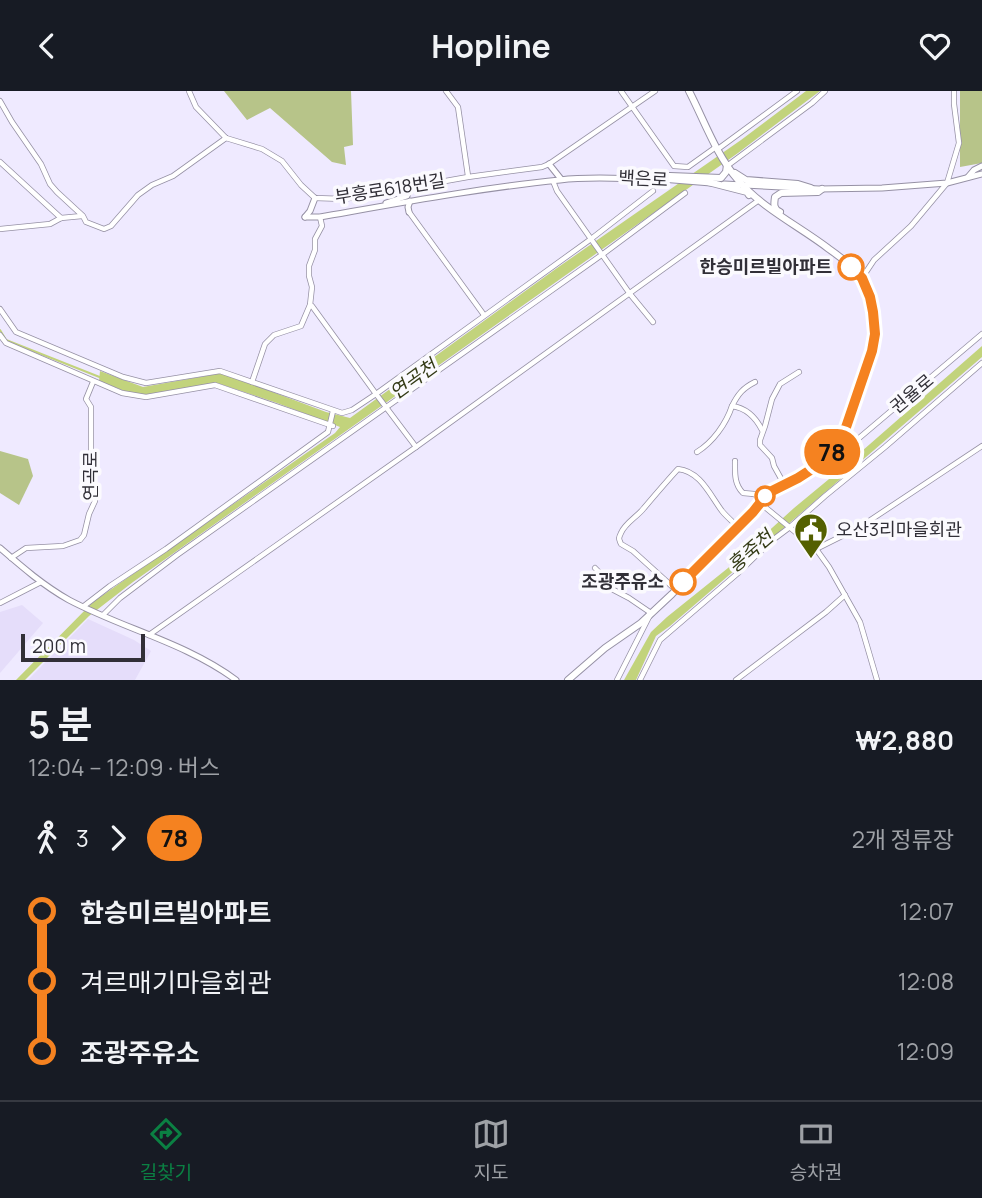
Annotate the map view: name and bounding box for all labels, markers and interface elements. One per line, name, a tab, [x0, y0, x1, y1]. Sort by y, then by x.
text: Hopline	[431, 24, 551, 68]
icon: back	[28, 27, 66, 65]
icon: heart	[916, 27, 954, 65]
street label: 백은로	[618, 165, 668, 191]
street label: 부흥로618번길	[333, 167, 447, 209]
place label: 한승미르빌아파트	[700, 254, 832, 278]
marker: 한승미르빌아파트	[838, 254, 864, 280]
water label: 연곡천	[384, 352, 443, 405]
street label: 권율로	[885, 368, 938, 418]
line badge: 78	[800, 429, 864, 475]
text: 78	[818, 435, 846, 468]
street label: 연곡로	[78, 451, 102, 501]
unlabelled marker	[755, 486, 775, 506]
public building icon: 오산3리마을회관	[792, 511, 830, 560]
place label: 오산3리마을회관	[836, 517, 962, 541]
water label: 홍죽천	[722, 523, 779, 578]
place label: 조광주유소	[581, 569, 664, 593]
marker: 조광주유소	[670, 569, 696, 595]
scale bar	[21, 631, 145, 663]
text: 200 m	[32, 633, 86, 659]
text: 5 분	[28, 697, 93, 749]
text: ₩2,880	[855, 722, 954, 758]
text: 12:04 – 12:09 · 버스	[28, 751, 220, 783]
icon: walk	[28, 819, 66, 857]
icon: forward	[99, 819, 137, 857]
text: 78	[161, 821, 188, 854]
text: 3	[76, 822, 89, 854]
text: 2개 정류장	[852, 823, 954, 855]
text: 한승미르빌아파트	[80, 894, 271, 930]
text: 12:07	[899, 895, 954, 927]
text: 겨르매기마을회관	[80, 964, 271, 1000]
text: 12:08	[898, 965, 954, 997]
text: 조광주유소	[80, 1034, 200, 1070]
text: 12:09	[897, 1035, 954, 1067]
tab: 길찾기	[140, 1115, 192, 1185]
tab: 지도	[472, 1115, 510, 1185]
tab: 승차권	[790, 1115, 842, 1185]

